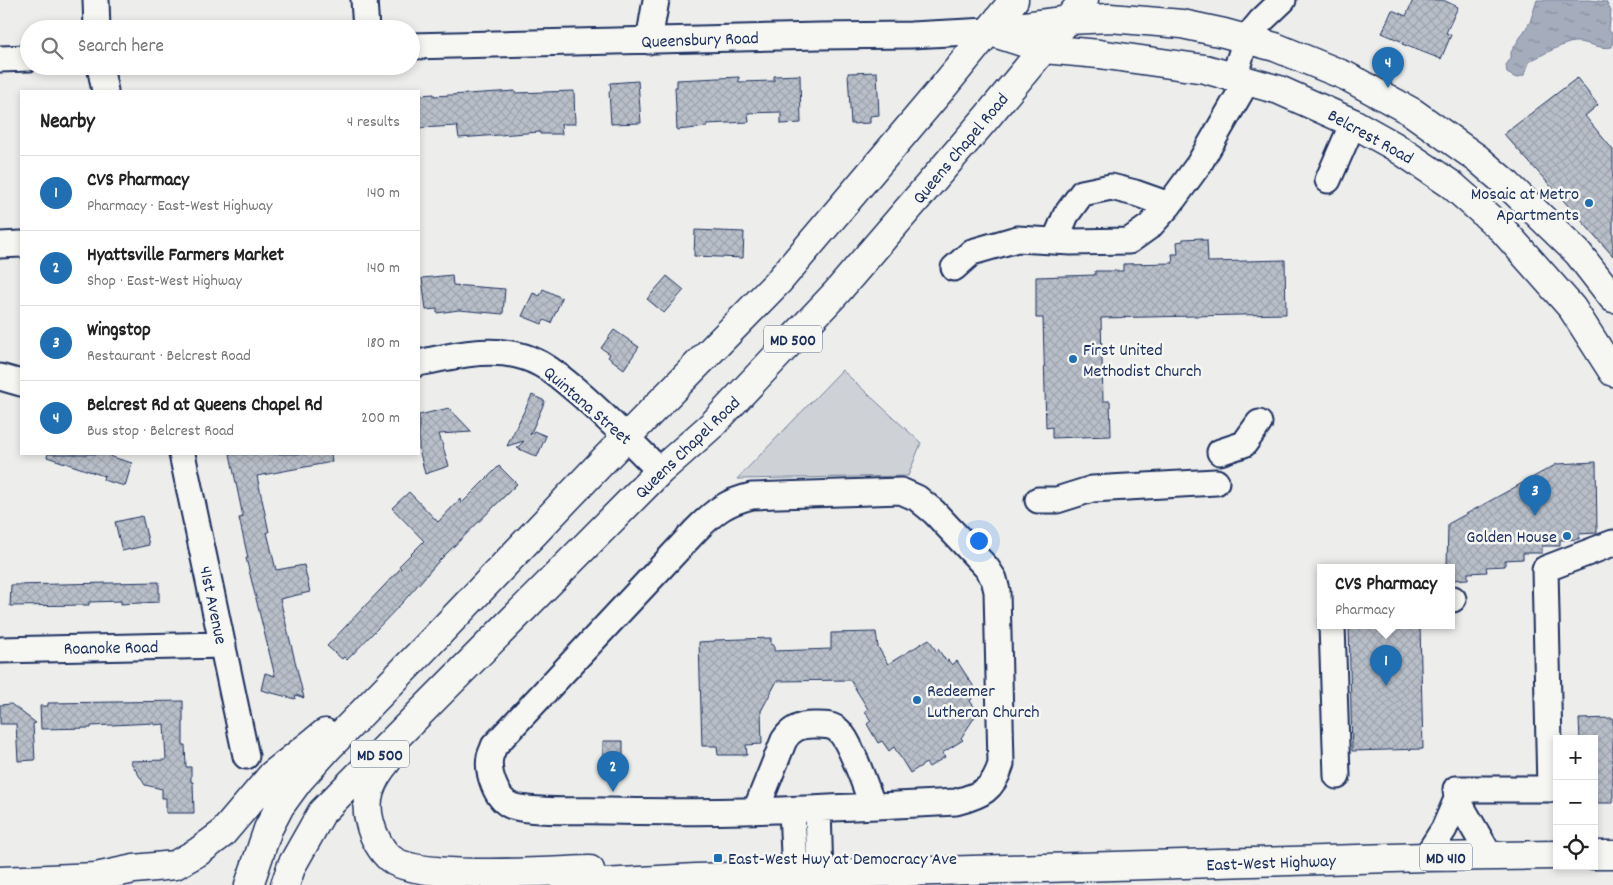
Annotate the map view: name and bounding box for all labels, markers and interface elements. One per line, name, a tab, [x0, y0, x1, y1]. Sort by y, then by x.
search box	[20, 20, 420, 75]
street label: Queensbury Road	[641, 27, 759, 56]
icon: search	[38, 34, 66, 62]
text: Search here	[78, 34, 164, 61]
pin: 4	[1372, 47, 1404, 88]
street label: Queens Chapel Road	[908, 89, 1016, 210]
street label: Belcrest Road	[1322, 104, 1417, 172]
text: Nearby	[40, 108, 95, 138]
text: 4 results	[347, 111, 400, 134]
text: CVS Pharmacy	[87, 168, 189, 195]
text: 1	[54, 182, 58, 205]
text: 140 m	[366, 182, 400, 205]
place label: Mosaic at Metro Apartments	[1471, 183, 1579, 229]
text: Pharmacy · East-West Highway	[87, 195, 273, 218]
marker: Mosaic at Metro Apartments	[1583, 197, 1595, 209]
text: Hyattsville Farmers Market	[87, 243, 284, 270]
text: 2	[53, 257, 60, 280]
text: 140 m	[366, 257, 400, 280]
text: Shop · East-West Highway	[87, 270, 242, 293]
text: Wingstop	[87, 318, 151, 345]
road number: MD 500	[764, 326, 822, 352]
text: 3	[52, 332, 60, 355]
text: 180 m	[367, 332, 400, 355]
place label: First United Methodist Church	[1083, 339, 1202, 385]
text: Restaurant · Belcrest Road	[87, 345, 251, 368]
marker: First United Methodist Church	[1067, 353, 1079, 365]
street label: Quintana Street	[537, 362, 636, 452]
street label: Queens Chapel Road	[630, 392, 747, 506]
text: Belcrest Rd at Queens Chapel Rd	[87, 393, 322, 420]
text: 4	[53, 407, 59, 430]
text: 200 m	[361, 407, 400, 430]
text: Bus stop · Belcrest Road	[87, 420, 234, 443]
pin: 3	[1519, 475, 1551, 516]
place label: Golden House	[1466, 526, 1557, 551]
your location	[966, 528, 992, 554]
marker: Golden House	[1561, 530, 1573, 542]
street label: 41st Avenue	[191, 564, 232, 647]
popup	[1317, 564, 1455, 629]
text: CVS Pharmacy	[1335, 572, 1437, 599]
text: Pharmacy	[1335, 599, 1395, 622]
street label: Roanoke Road	[64, 636, 159, 663]
pin: 1	[1370, 645, 1402, 686]
place label: Redeemer Lutheran Church	[927, 680, 1040, 726]
marker: Redeemer Lutheran Church	[911, 694, 923, 706]
map controls	[1553, 735, 1598, 870]
button: +	[1553, 735, 1598, 780]
road number: MD 500	[351, 741, 409, 768]
pin: 2	[597, 751, 629, 792]
button: −	[1553, 780, 1598, 825]
button: locate	[1553, 825, 1598, 870]
road number: MD 410	[1420, 844, 1472, 870]
place label: East-West Hwy at Democracy Ave	[728, 848, 957, 873]
street label: East-West Highway	[1206, 850, 1337, 879]
marker: East-West Hwy at Democracy Ave	[712, 852, 724, 864]

